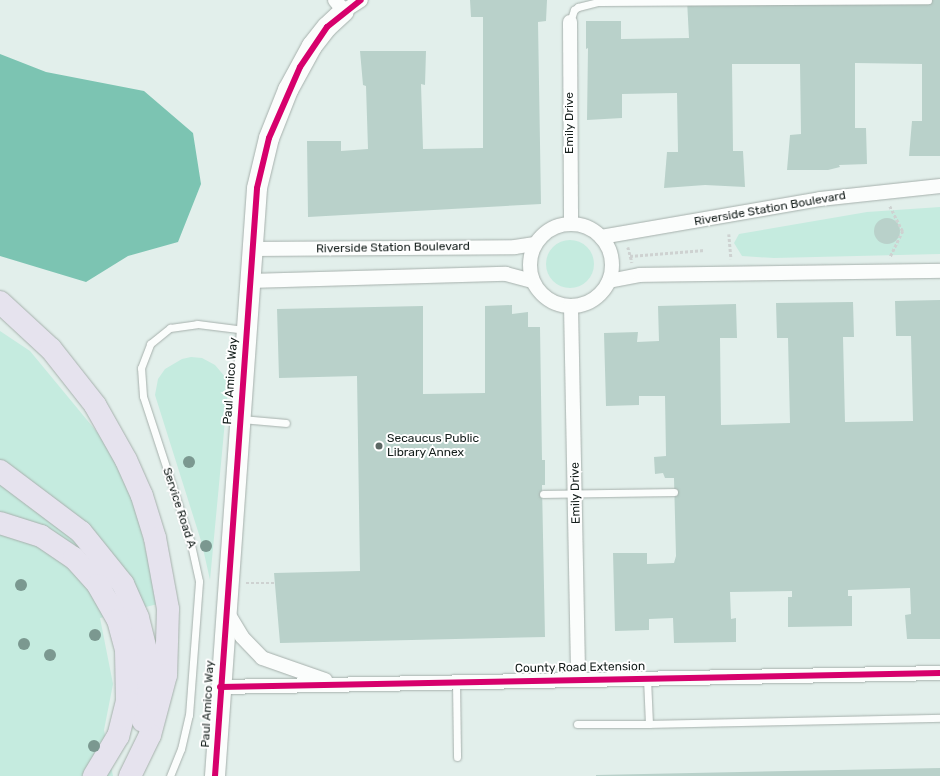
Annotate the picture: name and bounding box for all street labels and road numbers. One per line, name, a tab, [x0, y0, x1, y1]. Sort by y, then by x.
street label: Emily Drive	[563, 92, 577, 154]
street label: Riverside Station Boulevard	[693, 189, 847, 229]
street label: Riverside Station Boulevard	[316, 239, 470, 257]
street label: Paul Amico Way	[221, 337, 241, 425]
street label: Emily Drive	[568, 462, 584, 524]
street label: Service Road A	[159, 466, 199, 550]
street label: Paul Amico Way	[199, 660, 217, 748]
street label: County Road Extension	[515, 660, 645, 676]

